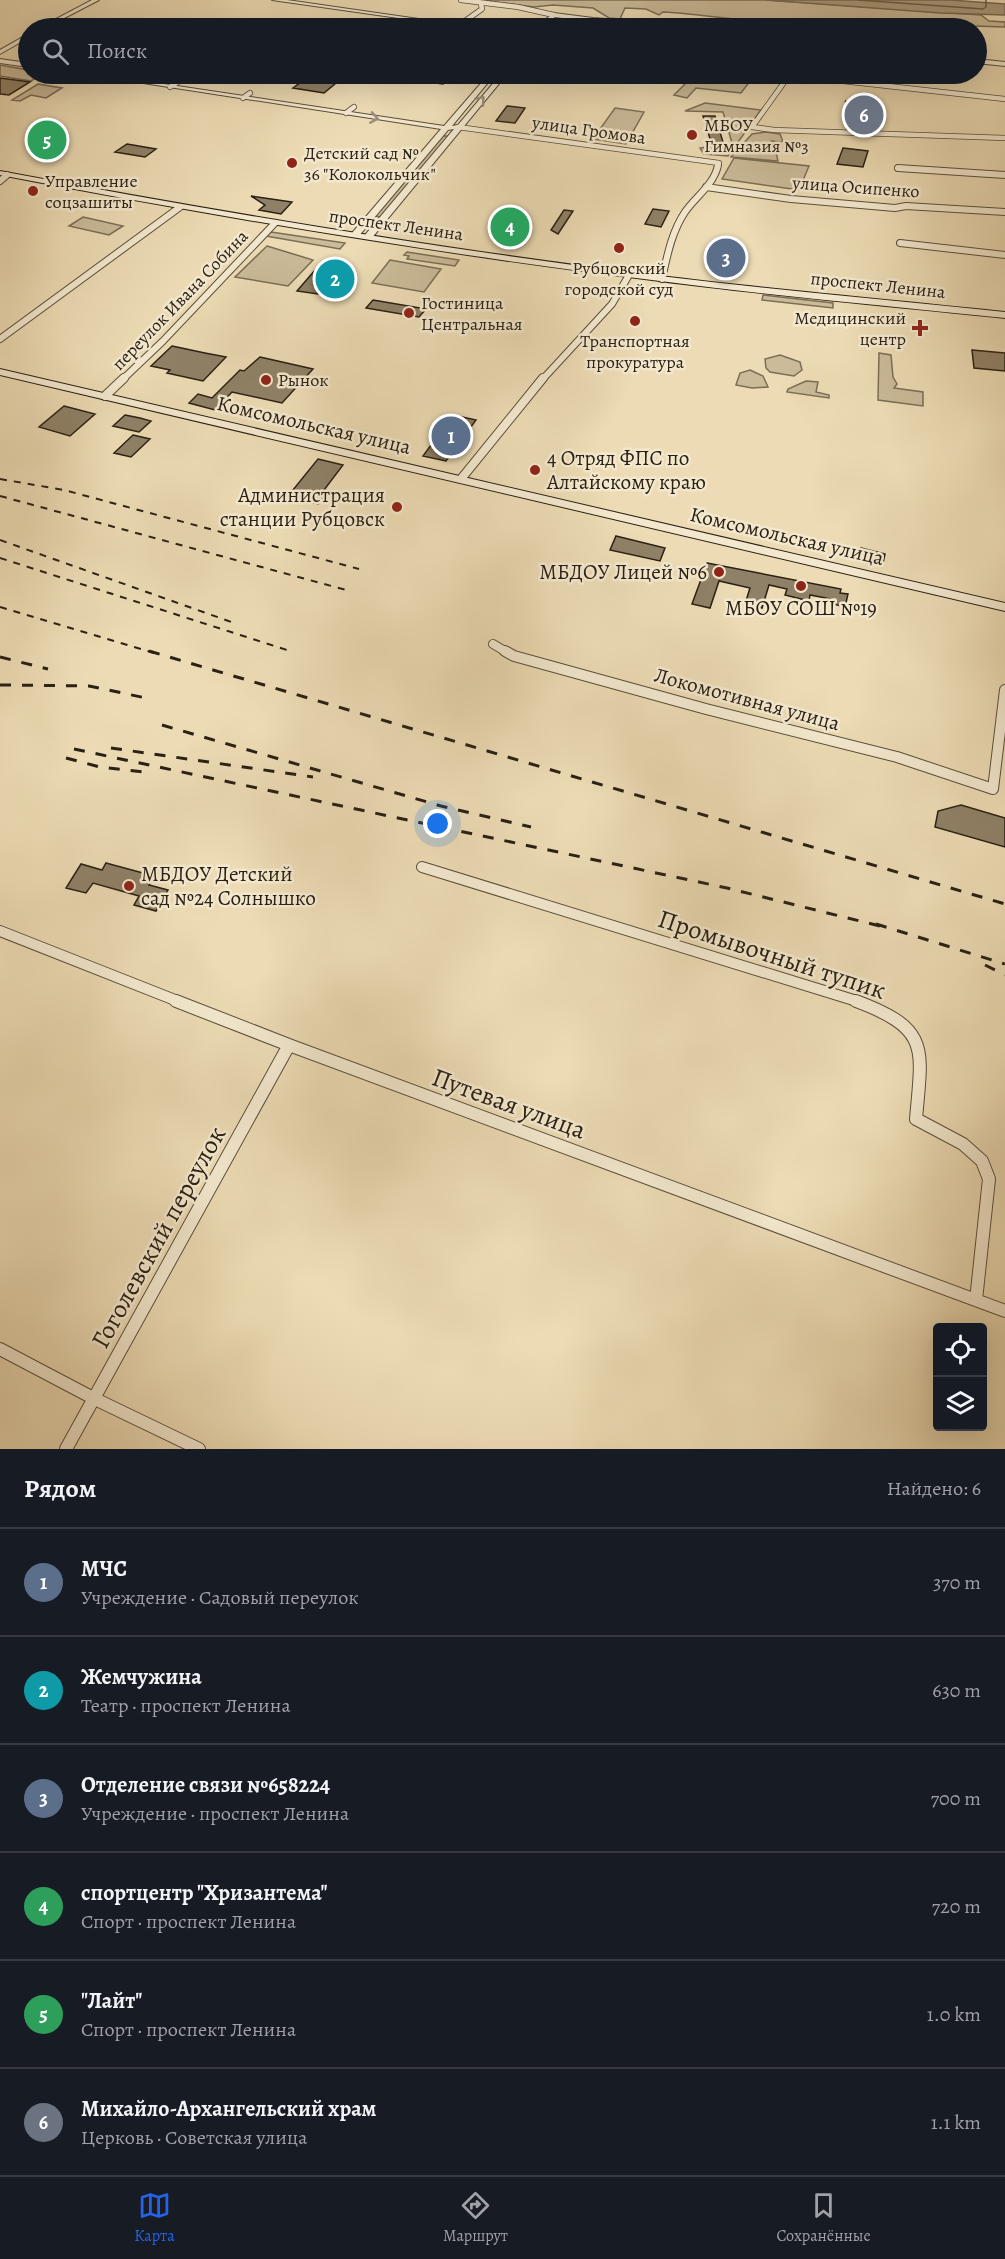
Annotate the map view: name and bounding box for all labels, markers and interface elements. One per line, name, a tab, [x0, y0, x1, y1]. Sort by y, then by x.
search box	[18, 18, 987, 84]
icon: search	[39, 35, 72, 68]
text: Поиск	[87, 36, 147, 66]
pin: 6	[844, 92, 884, 138]
one-way arrow	[474, 96, 485, 107]
street label: улица Громова	[530, 110, 648, 150]
one-way arrow	[369, 111, 378, 123]
place label: МБОУ Гимназия №3	[704, 113, 809, 158]
pin: 5	[28, 118, 66, 162]
marker: МБОУ Гимназия №3	[685, 128, 699, 142]
place label: Детский сад № 36 "Колокольчик"	[304, 141, 436, 186]
marker: Детский сад № 36 "Колокольчик"	[285, 156, 299, 170]
place label: Управление соцзашиты	[45, 169, 138, 214]
street label: улица Осипенко	[791, 171, 920, 203]
marker: Управление соцзашиты	[26, 184, 40, 198]
street label: проспект Ленина	[327, 204, 465, 246]
pin: 4	[490, 204, 530, 250]
street label: переулок Ивана Собина	[107, 224, 254, 375]
pin: 3	[706, 236, 746, 280]
marker: Рубцовский городской суд	[612, 241, 626, 255]
pin: 2	[316, 256, 354, 302]
place label: Рубцовский городской суд	[565, 256, 674, 301]
street label: проспект Ленина	[809, 266, 947, 304]
place label: Гостиница Центральная	[421, 291, 523, 336]
marker: Гостиница Центральная	[402, 306, 416, 320]
place label: Медицинский центр	[794, 306, 906, 351]
marker: Транспортная прокуратура	[628, 314, 642, 328]
marker: Медицинский центр	[911, 319, 929, 337]
place label: Транспортная прокуратура	[580, 329, 690, 374]
place label: Рынок	[278, 368, 329, 392]
marker: Рынок	[259, 373, 273, 387]
street label: Комсомольская улица	[214, 389, 414, 461]
pin: 1	[432, 414, 470, 458]
place label: 4 Отряд ФПС по Алтайскому краю	[546, 444, 706, 496]
marker: 4 Отряд ФПС по Алтайскому краю	[528, 463, 542, 477]
place label: Администрация станции Рубцовск	[220, 481, 385, 533]
marker: Администрация станции Рубцовск	[390, 500, 404, 514]
street label: Комсомольская улица	[687, 500, 887, 572]
place label: МБДОУ Лицей №6	[539, 558, 707, 586]
marker: МБДОУ Лицей №6	[712, 565, 726, 579]
marker: МБОУ СОШ №19	[794, 579, 808, 593]
place label: МБОУ СОШ №19	[725, 594, 877, 622]
street label: Локомотивная улица	[651, 661, 843, 737]
your location	[423, 809, 452, 838]
place label: МБДОУ Детский сад №24 Солнышко	[141, 860, 316, 912]
marker: МБДОУ Детский сад №24 Солнышко	[122, 879, 136, 893]
street label: Промывочный тупик	[653, 901, 890, 1008]
street label: Путевая улица	[427, 1059, 591, 1147]
street label: Гоголевский переулок	[83, 1120, 234, 1355]
map controls	[933, 1323, 987, 1431]
button: locate	[933, 1323, 987, 1377]
button: layers	[933, 1377, 987, 1431]
text: Рядом	[24, 1471, 96, 1506]
text: Найдено: 6	[887, 1475, 981, 1502]
text: МЧС	[81, 1554, 127, 1584]
text: 1	[40, 1569, 47, 1596]
text: 370 m	[933, 1569, 981, 1596]
text: Учреждение · Садовый переулок	[81, 1584, 359, 1611]
text: Жемчужина	[81, 1662, 202, 1692]
text: 2	[39, 1677, 48, 1704]
text: 630 m	[932, 1677, 981, 1704]
text: Театр · проспект Ленина	[81, 1692, 291, 1719]
text: Отделение связи №658224	[81, 1770, 330, 1800]
text: 3	[39, 1785, 48, 1812]
text: 700 m	[931, 1785, 981, 1812]
text: Учреждение · проспект Ленина	[81, 1800, 349, 1827]
text: спортцентр "Хризантема"	[81, 1878, 327, 1908]
text: 4	[39, 1893, 48, 1920]
text: 720 m	[932, 1893, 981, 1920]
text: Спорт · проспект Ленина	[81, 1908, 296, 1935]
text: "Лайт"	[81, 1986, 142, 2016]
text: 5	[39, 2001, 48, 2028]
text: 1.0 km	[927, 2001, 981, 2028]
text: Спорт · проспект Ленина	[81, 2016, 296, 2043]
text: Михайло-Архангельский храм	[81, 2094, 376, 2124]
text: 6	[39, 2109, 48, 2136]
text: 1.1 km	[931, 2109, 981, 2136]
text: Церковь · Советская улица	[81, 2124, 307, 2151]
tab: Карта	[134, 2189, 175, 2247]
tab: Маршрут	[443, 2189, 508, 2247]
tab: Сохранённые	[776, 2189, 871, 2247]

